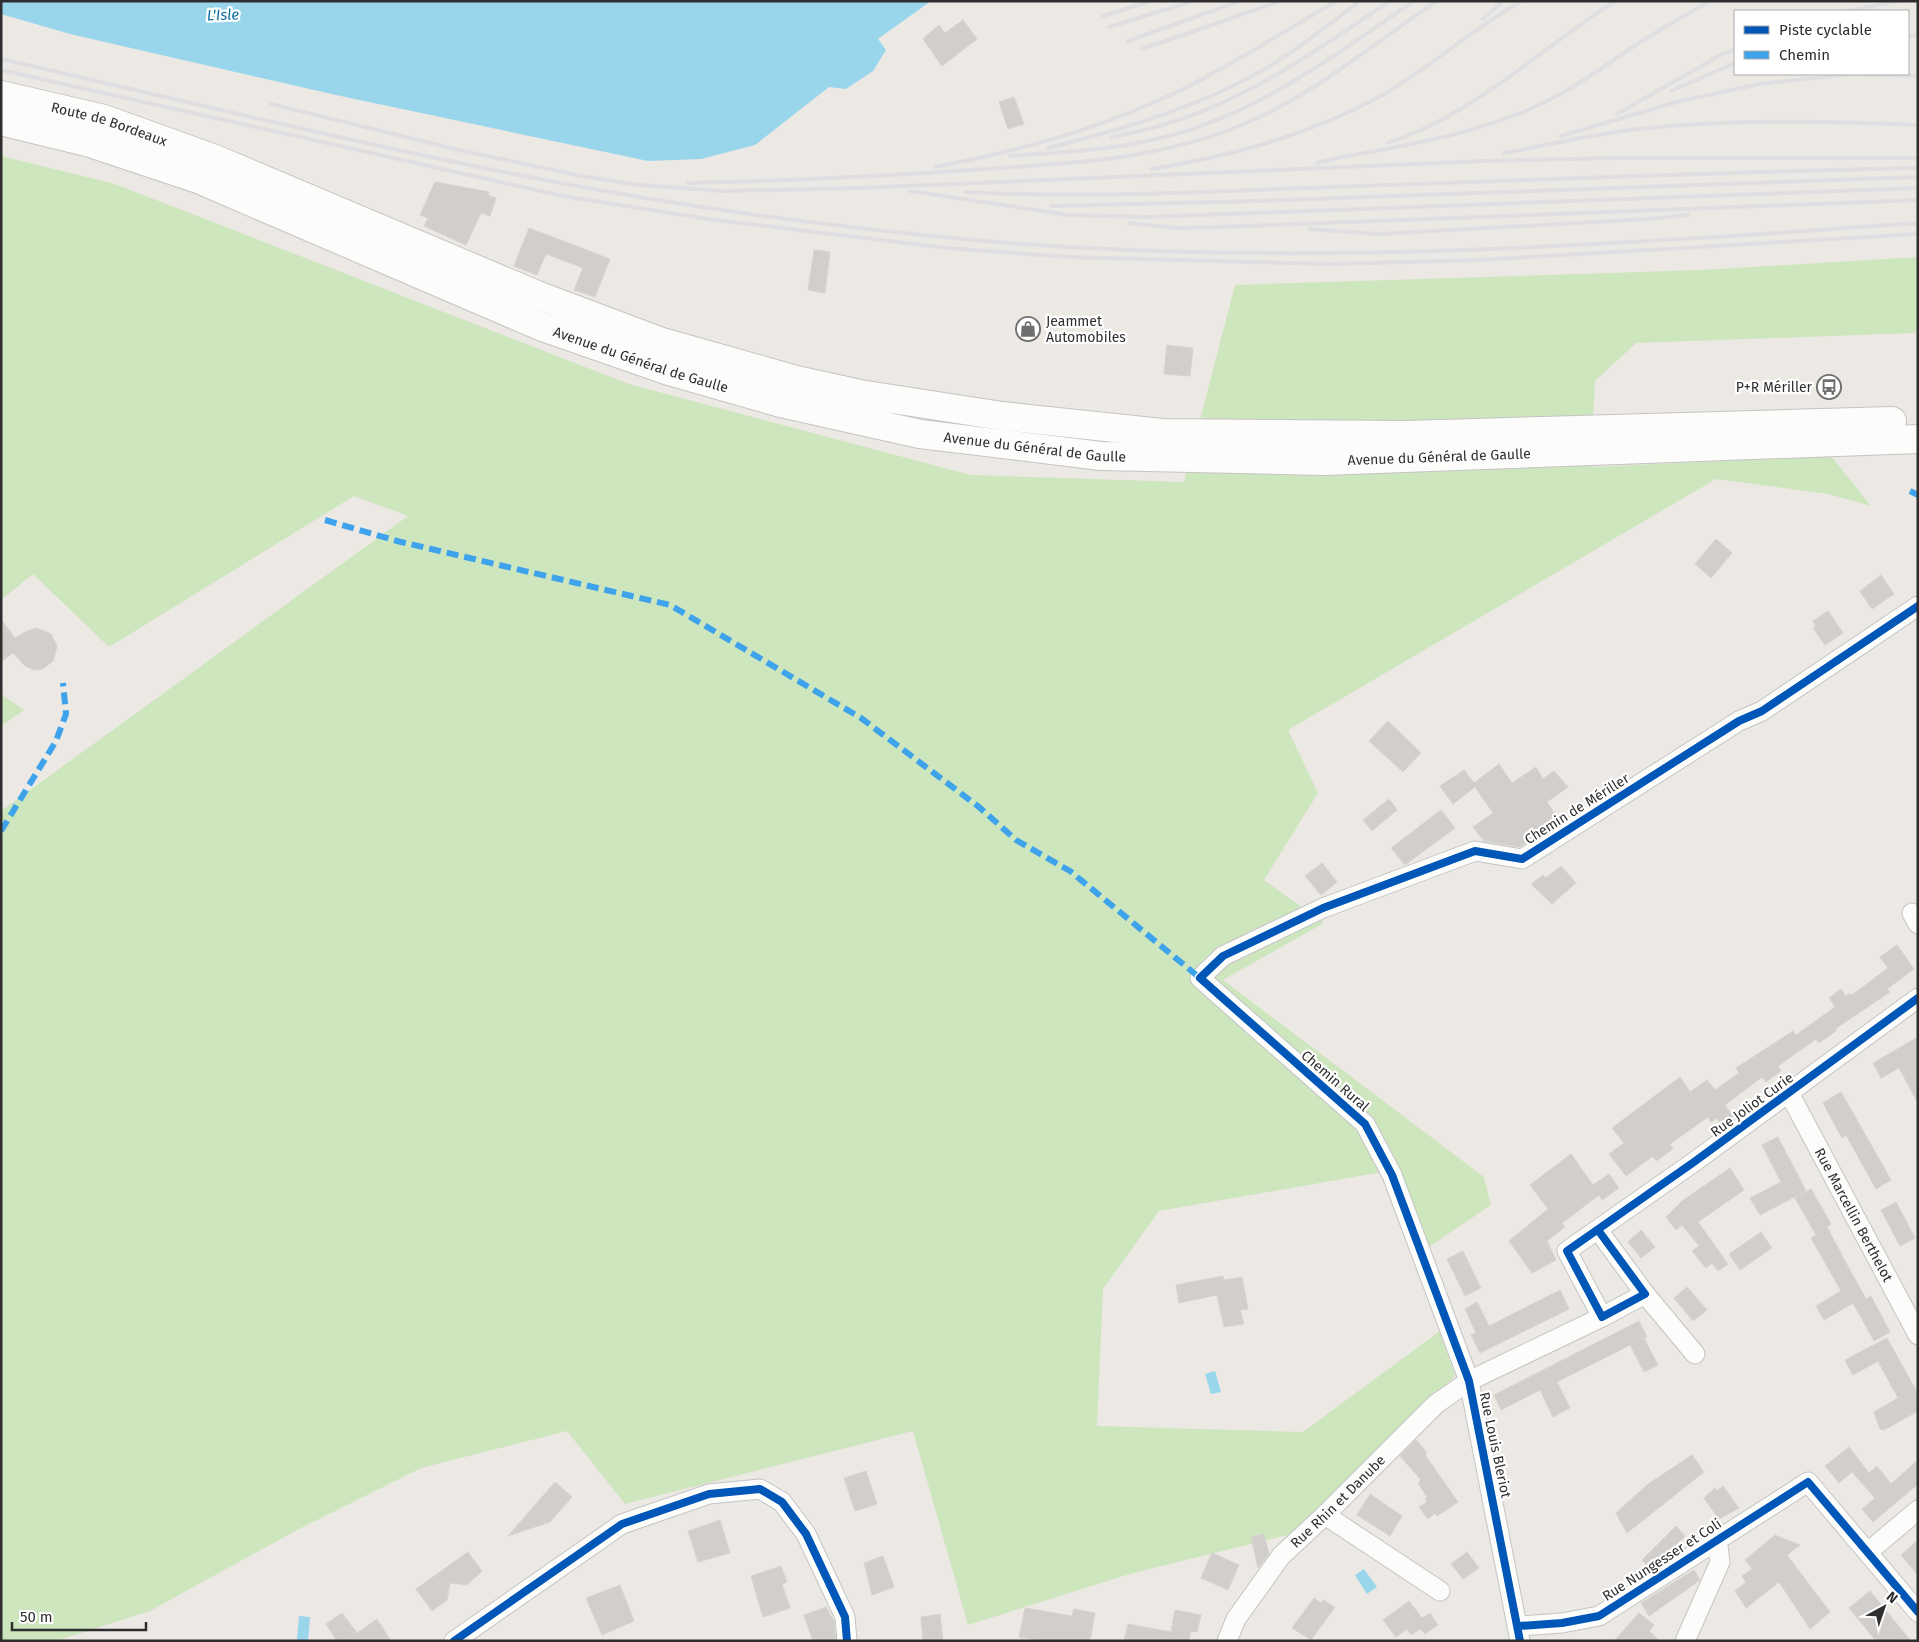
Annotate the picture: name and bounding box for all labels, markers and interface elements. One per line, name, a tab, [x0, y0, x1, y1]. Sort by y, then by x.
water label: L'Isle	[207, 5, 240, 25]
legend	[1734, 10, 1909, 75]
text: Piste cyclable	[1779, 21, 1872, 39]
text: Chemin	[1779, 46, 1830, 64]
street label: Route de Bordeaux	[49, 98, 170, 150]
place label: Jeammet Automobiles	[1046, 313, 1126, 346]
shop icon: Jeammet Automobiles	[1015, 316, 1041, 342]
street label: Avenue du Général de Gaulle	[551, 323, 730, 396]
bus stop icon: P+R Mériller	[1816, 374, 1842, 400]
place label: P+R Mériller	[1736, 379, 1813, 396]
street label: Avenue du Général de Gaulle	[943, 428, 1126, 465]
street label: Avenue du Général de Gaulle	[1347, 445, 1531, 469]
street label: Chemin de Mériller	[1522, 770, 1633, 848]
street label: Chemin Rural	[1298, 1047, 1372, 1115]
street label: Rue Joliot Curie	[1707, 1069, 1797, 1141]
street label: Rue Marcellin Berthelot	[1811, 1145, 1897, 1286]
street label: Rue Louis Bleriot	[1475, 1390, 1515, 1500]
street label: Rue Rhin et Danube	[1287, 1451, 1389, 1551]
street label: Rue Nungesser et Coli	[1599, 1515, 1725, 1605]
north arrow	[1859, 1582, 1909, 1632]
text: N	[1883, 1588, 1901, 1607]
scale bar	[12, 1600, 146, 1632]
text: 50 m	[20, 1608, 53, 1626]

